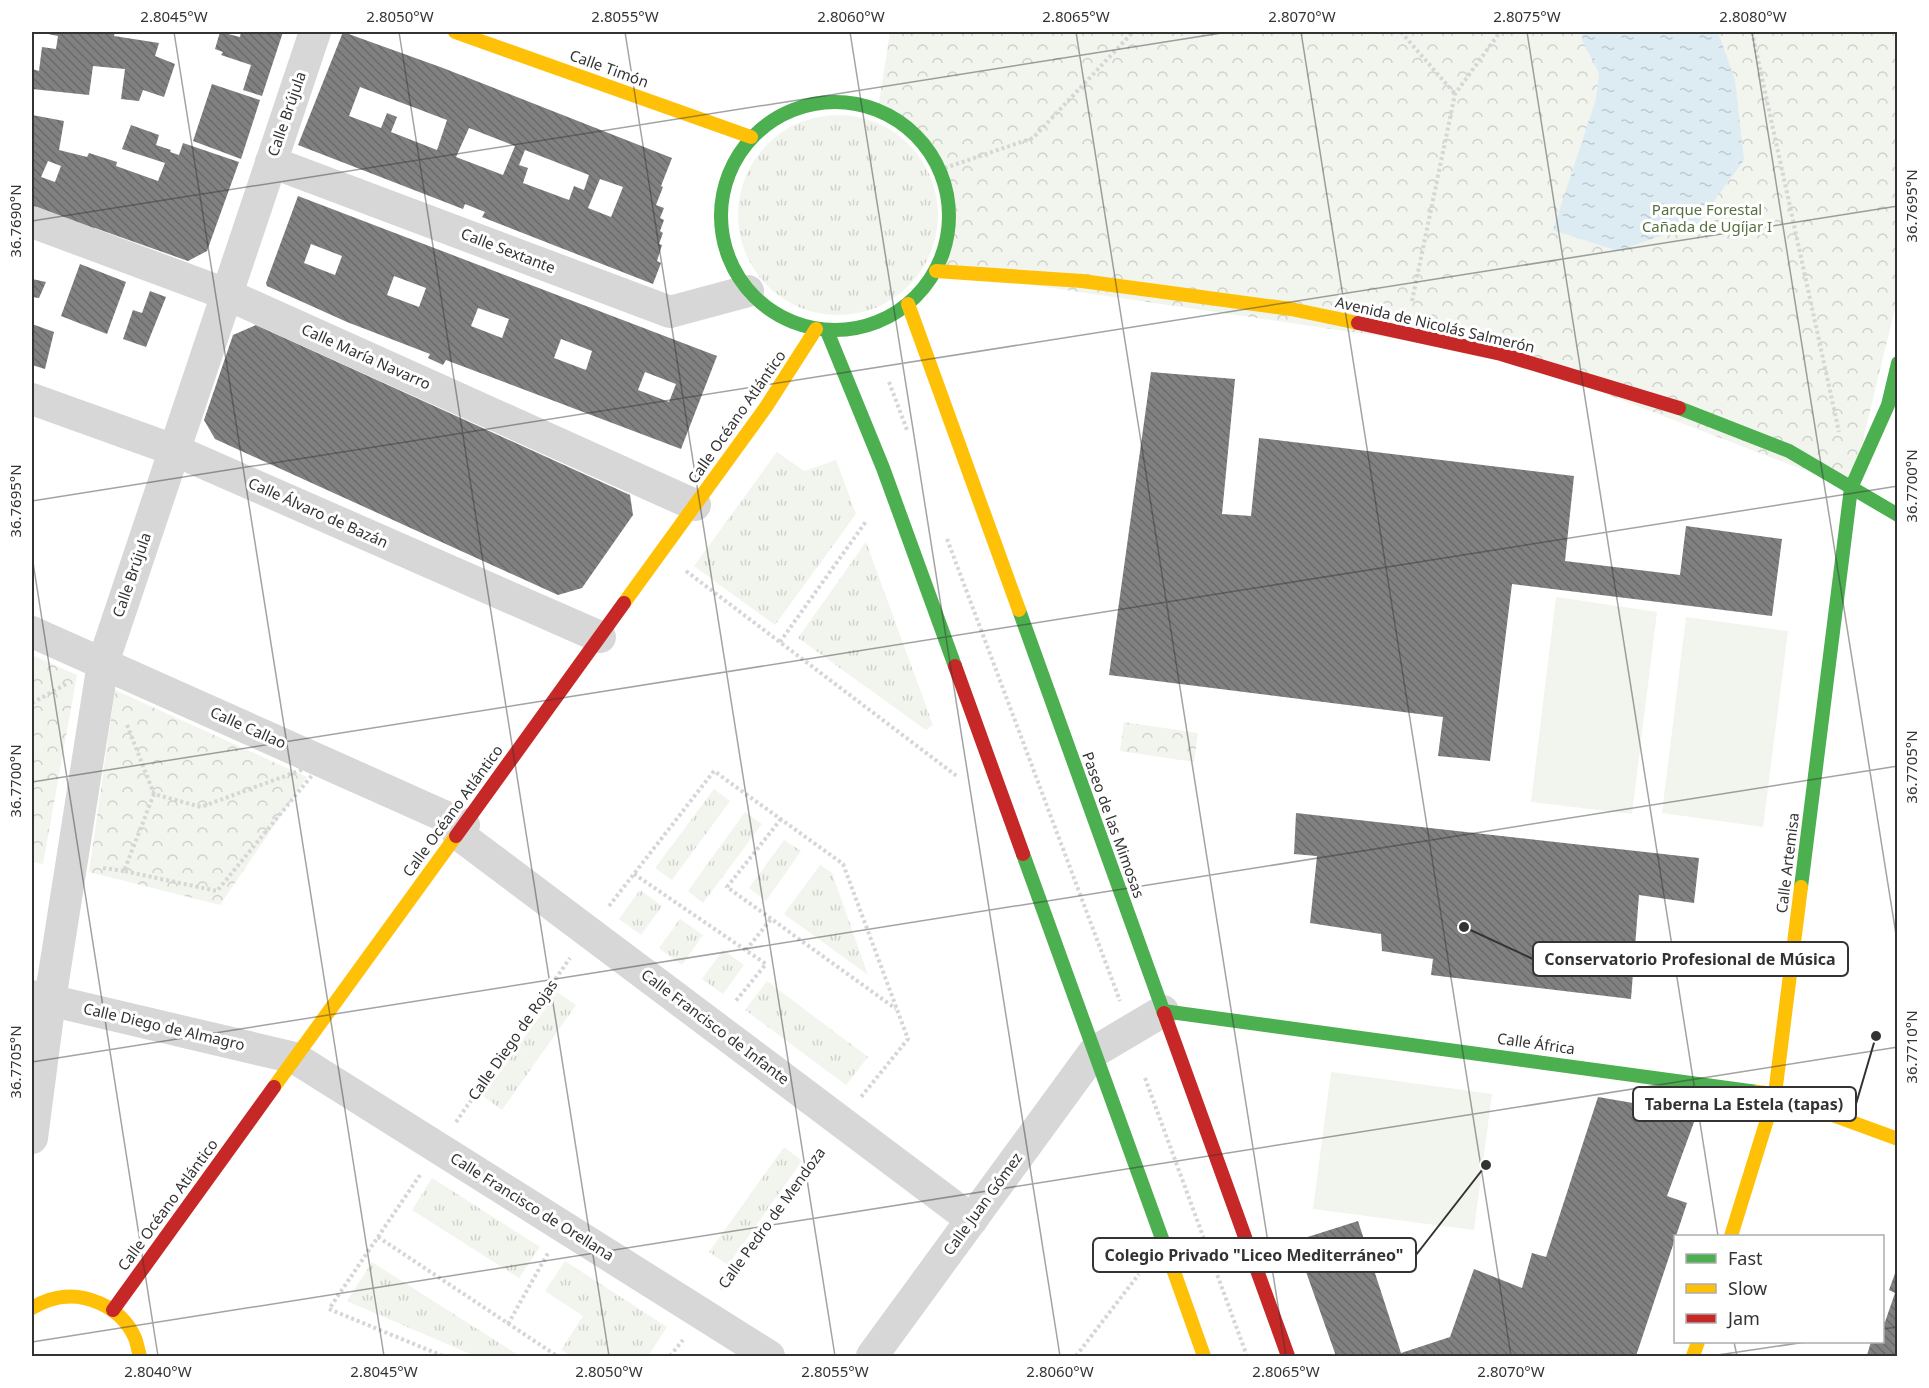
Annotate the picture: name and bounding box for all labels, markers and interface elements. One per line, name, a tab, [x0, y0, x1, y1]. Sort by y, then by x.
text: 2.8045°W	[140, 6, 208, 26]
text: 2.8050°W	[366, 6, 434, 26]
text: 2.8055°W	[591, 6, 659, 26]
text: 2.8060°W	[817, 6, 885, 26]
text: 2.8065°W	[1042, 6, 1110, 26]
text: 2.8070°W	[1268, 6, 1336, 26]
text: 2.8075°W	[1493, 6, 1561, 26]
text: 2.8080°W	[1719, 6, 1787, 26]
street label: Calle Timón	[567, 45, 652, 92]
street label: Calle Brújula	[262, 69, 310, 159]
text: 36.7695°N	[1901, 169, 1921, 243]
text: 36.7690°N	[5, 184, 25, 258]
park label: Parque Forestal Cañada de Ugíjar I	[1642, 199, 1772, 236]
street label: Calle Sextante	[458, 223, 558, 277]
street label: Avenida de Nicolás Salmerón	[1334, 291, 1537, 357]
street label: Calle María Navarro	[299, 319, 434, 394]
street label: Calle Océano Atlántico	[683, 346, 790, 487]
text: 36.7700°N	[1901, 449, 1921, 523]
text: 36.7695°N	[5, 464, 25, 538]
street label: Calle Álvaro de Bazán	[245, 472, 391, 552]
street label: Calle Brújula	[107, 530, 155, 620]
street label: Calle Callao	[207, 701, 290, 753]
text: 36.7705°N	[1901, 730, 1921, 804]
street label: Calle Océano Atlántico	[398, 741, 507, 880]
text: 36.7700°N	[5, 744, 25, 818]
street label: Paseo de las Mimosas	[1078, 749, 1150, 901]
street label: Calle Artemisa	[1771, 811, 1803, 914]
callout: Conservatorio Profesional de Música	[1533, 942, 1848, 976]
text: Conservatorio Profesional de Música	[1544, 948, 1836, 970]
street label: Calle Francisco de Infante	[638, 964, 794, 1088]
street label: Calle Diego de Rojas	[463, 975, 561, 1104]
street label: Calle Diego de Almagro	[82, 998, 247, 1054]
text: 36.7710°N	[1901, 1010, 1921, 1084]
text: 36.7705°N	[5, 1025, 25, 1099]
street label: Calle África	[1496, 1028, 1576, 1058]
callout: Taberna La Estela (tapas)	[1633, 1087, 1856, 1121]
text: Taberna La Estela (tapas)	[1645, 1093, 1843, 1115]
street label: Calle Océano Atlántico	[113, 1135, 222, 1274]
street label: Calle Pedro de Mendoza	[713, 1143, 829, 1292]
street label: Calle Francisco de Orellana	[447, 1148, 618, 1265]
street label: Calle Juan Gómez	[938, 1148, 1026, 1259]
legend	[1674, 1235, 1884, 1343]
callout: Colegio Privado "Liceo Mediterráneo"	[1093, 1238, 1416, 1272]
text: Colegio Privado "Liceo Mediterráneo"	[1105, 1244, 1403, 1266]
text: Fast	[1728, 1246, 1763, 1270]
text: Slow	[1728, 1276, 1767, 1300]
text: Jam	[1726, 1306, 1760, 1330]
text: 2.8040°W	[124, 1361, 192, 1381]
text: 2.8045°W	[350, 1361, 418, 1381]
text: 2.8050°W	[575, 1361, 643, 1381]
text: 2.8055°W	[801, 1361, 869, 1381]
text: 2.8060°W	[1026, 1361, 1094, 1381]
text: 2.8065°W	[1252, 1361, 1320, 1381]
text: 2.8070°W	[1477, 1361, 1545, 1381]

